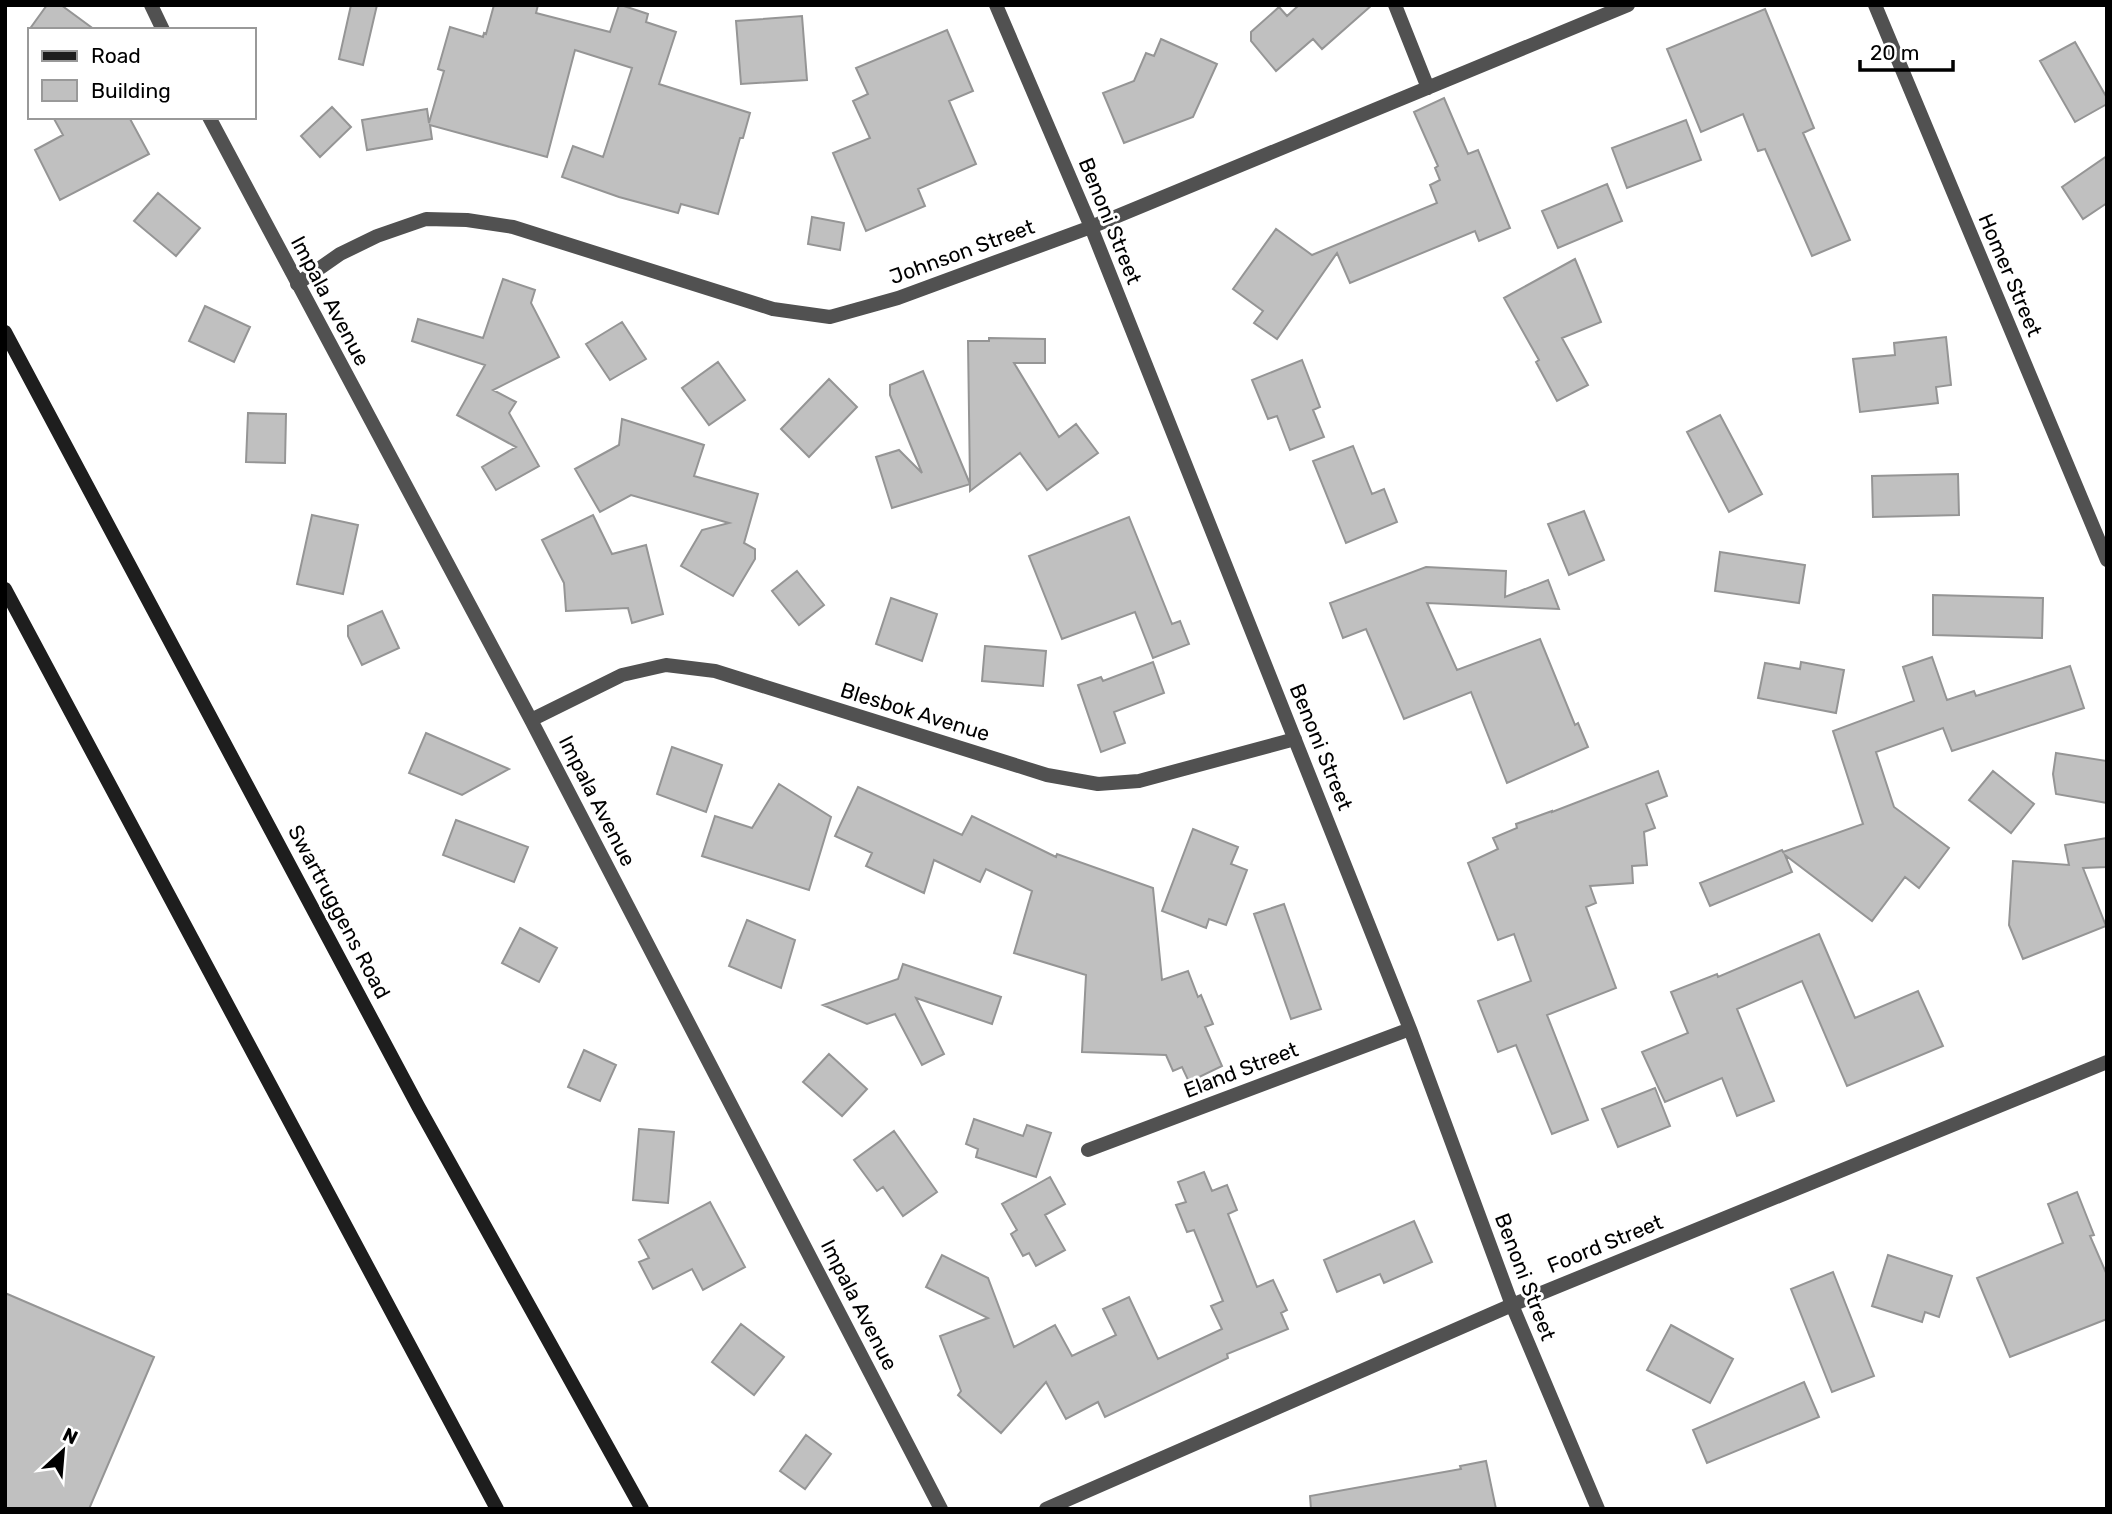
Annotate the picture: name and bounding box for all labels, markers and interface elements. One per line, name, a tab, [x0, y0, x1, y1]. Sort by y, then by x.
legend	[28, 28, 256, 119]
scale bar	[1860, 28, 1953, 72]
text: 20 m	[1870, 40, 1919, 65]
text: Road	[91, 43, 141, 68]
text: Building	[91, 78, 171, 103]
street label: Benoni Street	[1074, 154, 1147, 288]
street label: Homer Street	[1973, 210, 2048, 340]
street label: Johnson Street	[886, 214, 1038, 289]
street label: Impala Avenue	[286, 232, 375, 370]
street label: Blesbok Avenue	[837, 677, 993, 746]
street label: Benoni Street	[1285, 680, 1358, 814]
street label: Impala Avenue	[554, 731, 641, 870]
street label: Swartruggens Road	[283, 821, 396, 1003]
street label: Eland Street	[1180, 1036, 1302, 1103]
street label: Foord Street	[1543, 1209, 1666, 1278]
street label: Benoni Street	[1490, 1210, 1561, 1344]
street label: Impala Avenue	[816, 1235, 903, 1374]
north arrow	[28, 1416, 98, 1486]
text: N	[59, 1423, 81, 1450]

